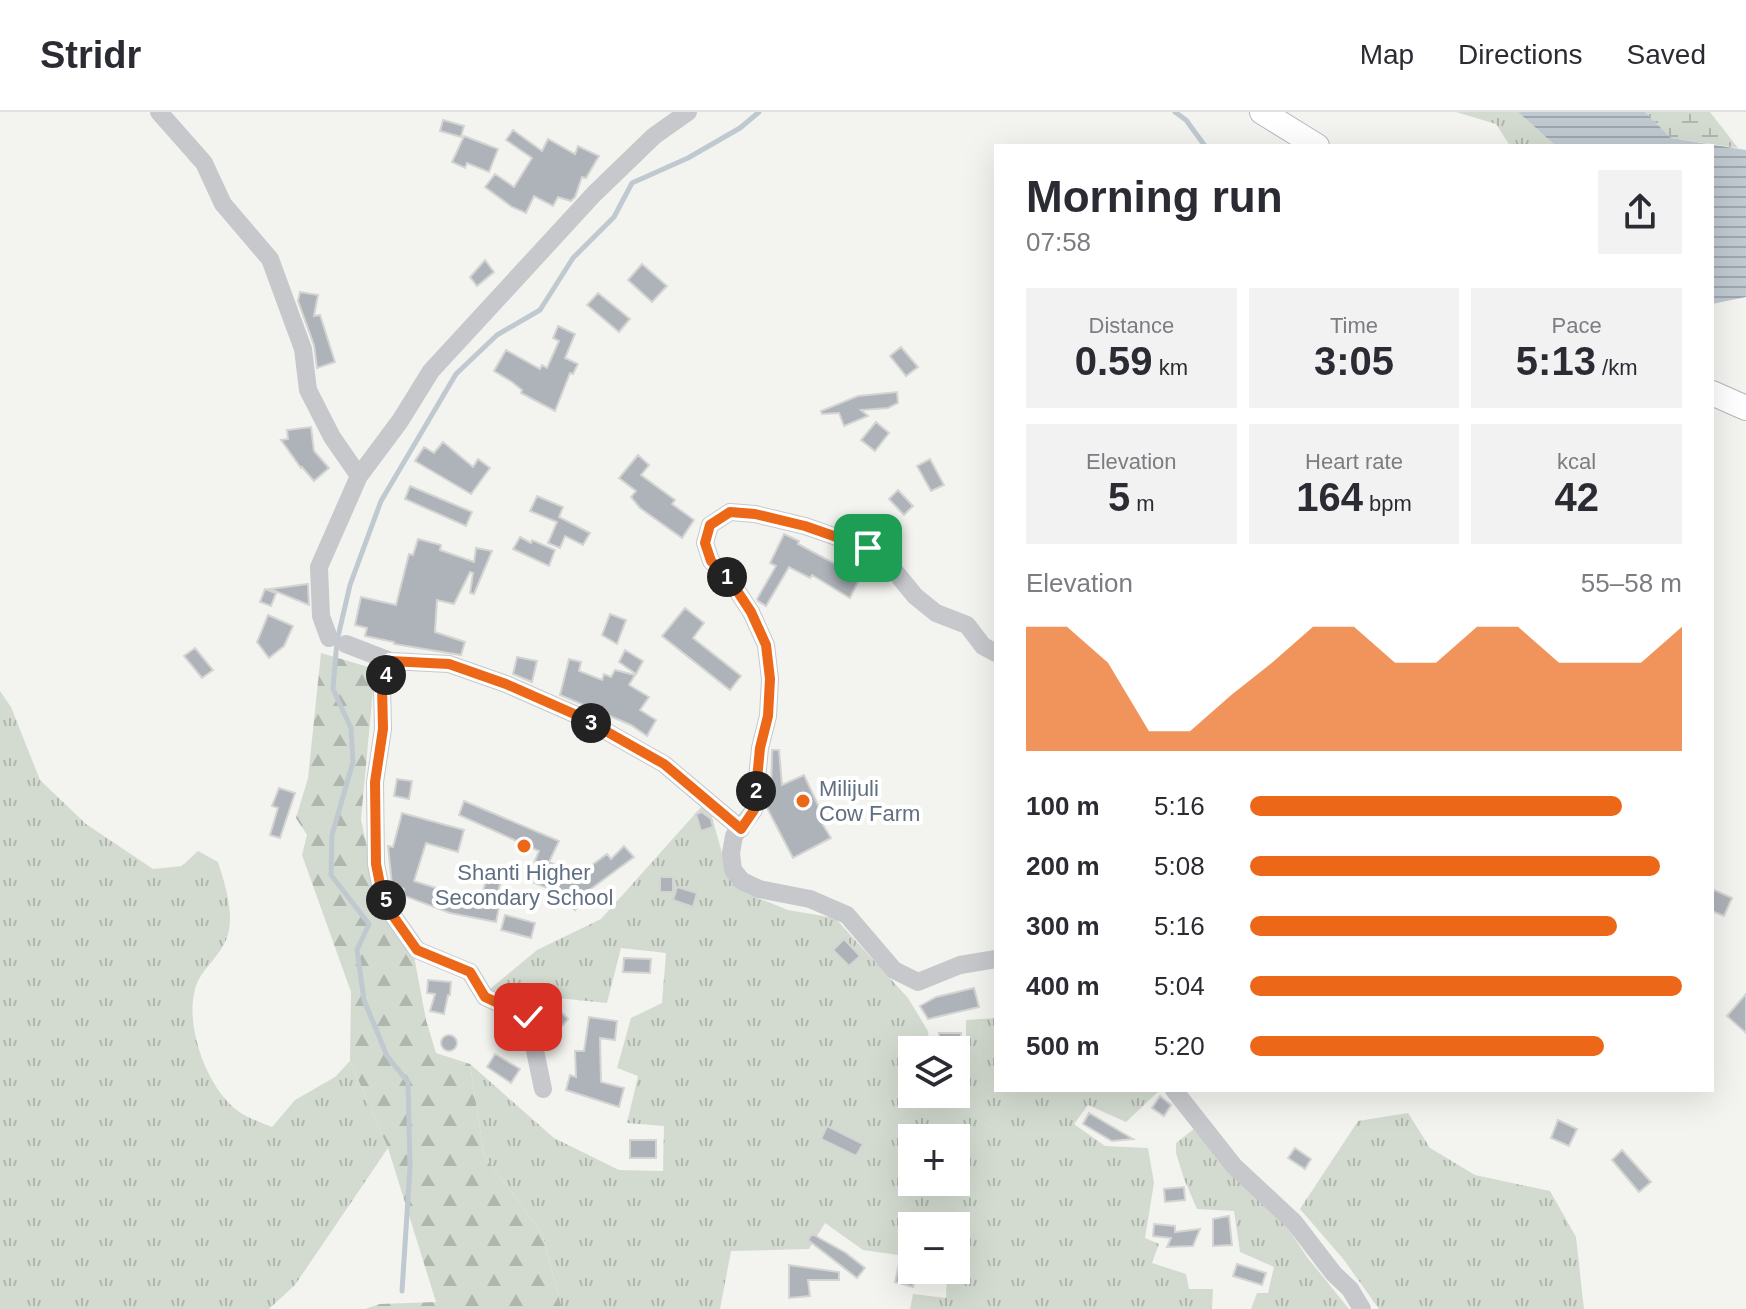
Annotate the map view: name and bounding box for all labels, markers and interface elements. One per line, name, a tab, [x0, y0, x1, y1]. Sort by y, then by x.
text: Stridr	[40, 34, 141, 76]
text: Map	[1360, 39, 1414, 70]
text: Directions	[1458, 39, 1583, 70]
text: Saved	[1627, 39, 1706, 70]
button: share	[1598, 170, 1682, 254]
text: Morning run	[1026, 172, 1283, 221]
text: 07:58	[1026, 227, 1091, 257]
text: Distance	[1089, 313, 1174, 338]
text: Time	[1330, 313, 1378, 338]
text: Pace	[1552, 313, 1602, 338]
text: 0.59	[1075, 339, 1153, 383]
text: 3:05	[1314, 339, 1394, 383]
text: 5:13	[1516, 339, 1596, 383]
text: km	[1153, 355, 1188, 380]
text: /km	[1596, 355, 1637, 380]
text: Elevation	[1086, 449, 1177, 474]
text: Heart rate	[1305, 449, 1403, 474]
text: kcal	[1557, 449, 1596, 474]
text: 5	[1108, 475, 1130, 519]
text: 164	[1296, 475, 1363, 519]
text: 42	[1554, 475, 1599, 519]
text: m	[1130, 491, 1155, 516]
text: bpm	[1363, 491, 1412, 516]
pin	[834, 514, 902, 582]
icon: arrive	[846, 526, 890, 570]
pin: 1	[707, 557, 747, 597]
text: 1	[721, 564, 733, 589]
text: Elevation	[1026, 568, 1133, 598]
text: 55–58 m	[1581, 568, 1682, 598]
pin: 4	[366, 655, 406, 695]
text: 4	[380, 662, 392, 687]
pin: 3	[571, 703, 611, 743]
text: 3	[585, 710, 597, 735]
pin: 2	[736, 771, 776, 811]
place label: Milijuli Cow Farm	[819, 776, 920, 826]
text: 2	[750, 778, 762, 803]
text: 100 m	[1026, 791, 1100, 821]
text: 5:16	[1154, 791, 1205, 821]
marker: Milijuli Cow Farm	[794, 792, 812, 810]
marker: Shanti Higher Secondary School	[515, 837, 533, 855]
text: 200 m	[1026, 851, 1100, 881]
text: 5:08	[1154, 851, 1205, 881]
place label: Shanti Higher Secondary School	[435, 860, 613, 910]
pin: 5	[366, 880, 406, 920]
text: 5	[380, 887, 392, 912]
text: 300 m	[1026, 911, 1100, 941]
text: 5:16	[1154, 911, 1205, 941]
text: 400 m	[1026, 971, 1100, 1001]
text: 5:04	[1154, 971, 1205, 1001]
pin	[494, 983, 562, 1051]
icon: check	[506, 995, 550, 1039]
text: 500 m	[1026, 1031, 1100, 1061]
text: 5:20	[1154, 1031, 1205, 1061]
map controls	[898, 1036, 970, 1284]
button: layers	[898, 1036, 970, 1108]
button: +	[898, 1124, 970, 1196]
button: −	[898, 1212, 970, 1284]

